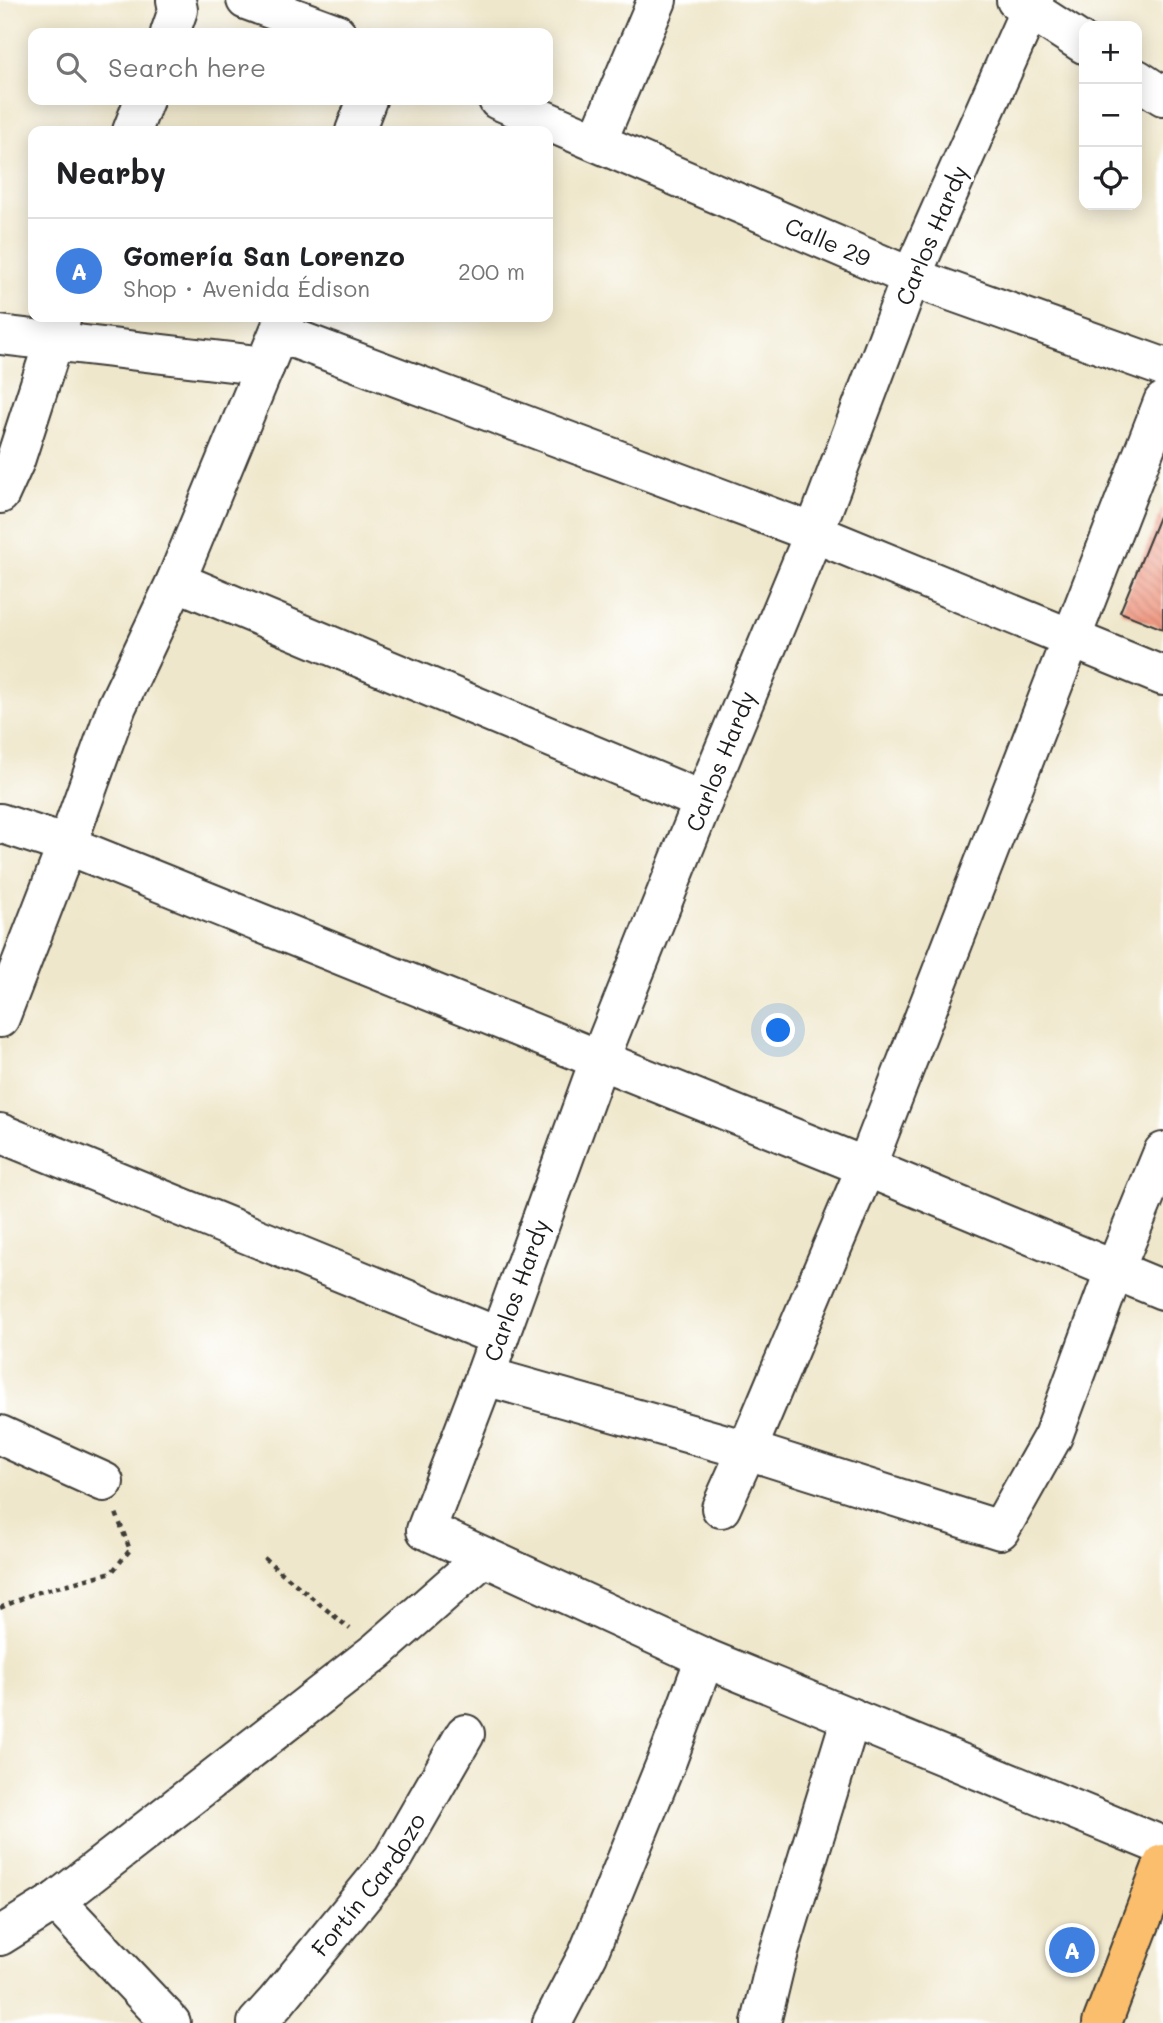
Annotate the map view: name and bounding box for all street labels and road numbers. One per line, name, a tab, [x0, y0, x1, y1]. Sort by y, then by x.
street label: Carlos Hardy	[888, 161, 974, 309]
street label: Calle 29	[781, 210, 875, 273]
street label: Carlos Hardy	[678, 686, 762, 836]
street label: Carlos Hardy	[476, 1215, 556, 1365]
street label: Fortín Cardozo	[305, 1807, 432, 1962]

